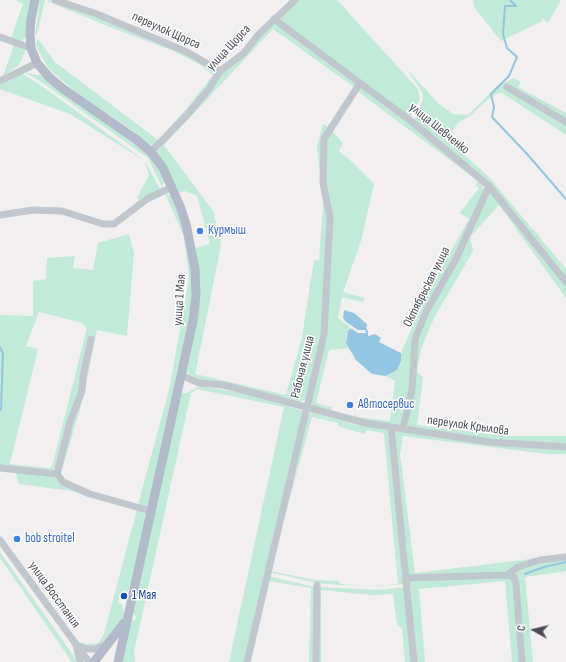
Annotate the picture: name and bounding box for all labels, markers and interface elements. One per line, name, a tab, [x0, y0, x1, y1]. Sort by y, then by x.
street label: переулок Щорса	[129, 9, 203, 53]
street label: улица Щорса	[204, 22, 254, 74]
street label: улица Шевченко	[406, 100, 472, 158]
place label: Курмыш	[208, 223, 246, 239]
marker: Курмыш	[195, 226, 205, 236]
street label: Октябрьская улица	[400, 244, 454, 330]
street label: улица 1 Мая	[170, 274, 190, 326]
street label: Рабочая улица	[288, 334, 318, 400]
place label: Автосервис	[358, 397, 414, 413]
marker: Автосервис	[345, 400, 355, 410]
street label: переулок Крылова	[426, 413, 510, 439]
place label: bob stroitel	[25, 531, 75, 547]
marker: bob stroitel	[12, 534, 22, 544]
street label: улица Восстания	[25, 559, 83, 631]
place label: 1 Мая	[132, 588, 156, 604]
marker: 1 Мая	[119, 591, 129, 601]
north arrow	[514, 610, 554, 650]
text: С	[515, 625, 528, 632]

